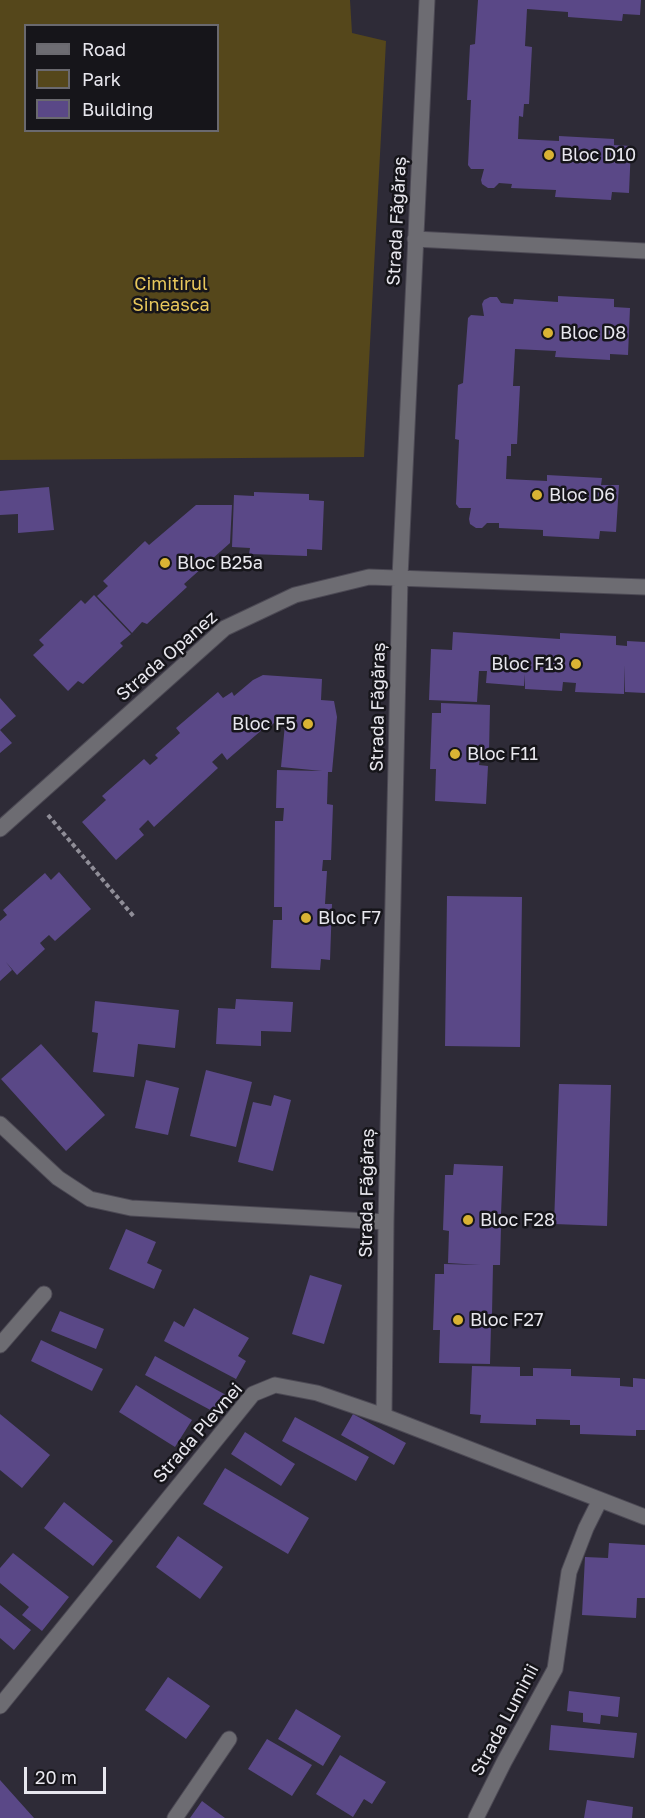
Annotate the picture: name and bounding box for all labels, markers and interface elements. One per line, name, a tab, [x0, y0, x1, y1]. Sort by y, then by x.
legend	[24, 24, 219, 132]
text: Road	[82, 38, 126, 60]
text: Park	[82, 68, 121, 90]
text: Building	[82, 98, 153, 120]
place label: Bloc D10	[561, 144, 636, 166]
marker: Bloc D10	[542, 148, 556, 162]
street label: Strada Făgăraș	[383, 156, 411, 286]
park label: Cimitirul Sineasca	[132, 273, 210, 316]
place label: Bloc D8	[560, 322, 626, 344]
marker: Bloc D8	[541, 326, 555, 340]
place label: Bloc D6	[549, 484, 615, 506]
marker: Bloc D6	[530, 488, 544, 502]
place label: Bloc B25a	[177, 552, 263, 574]
marker: Bloc B25a	[158, 556, 172, 570]
street label: Strada Opanez	[112, 606, 222, 706]
street label: Strada Făgăraș	[366, 642, 390, 772]
place label: Bloc F13	[491, 653, 564, 675]
marker: Bloc F13	[569, 657, 583, 671]
place label: Bloc F5	[232, 713, 296, 735]
marker: Bloc F5	[301, 717, 315, 731]
place label: Bloc F11	[467, 743, 538, 765]
marker: Bloc F11	[448, 747, 462, 761]
place label: Bloc F7	[318, 907, 381, 929]
marker: Bloc F7	[299, 911, 313, 925]
street label: Strada Făgăraș	[355, 1128, 379, 1258]
place label: Bloc F28	[480, 1209, 555, 1231]
marker: Bloc F28	[461, 1213, 475, 1227]
place label: Bloc F27	[470, 1309, 543, 1331]
marker: Bloc F27	[451, 1313, 465, 1327]
street label: Strada Plevnei	[149, 1379, 247, 1487]
street label: Strada Luminii	[467, 1660, 543, 1780]
scale bar	[27, 1755, 110, 1793]
text: 20 m	[35, 1766, 77, 1788]

